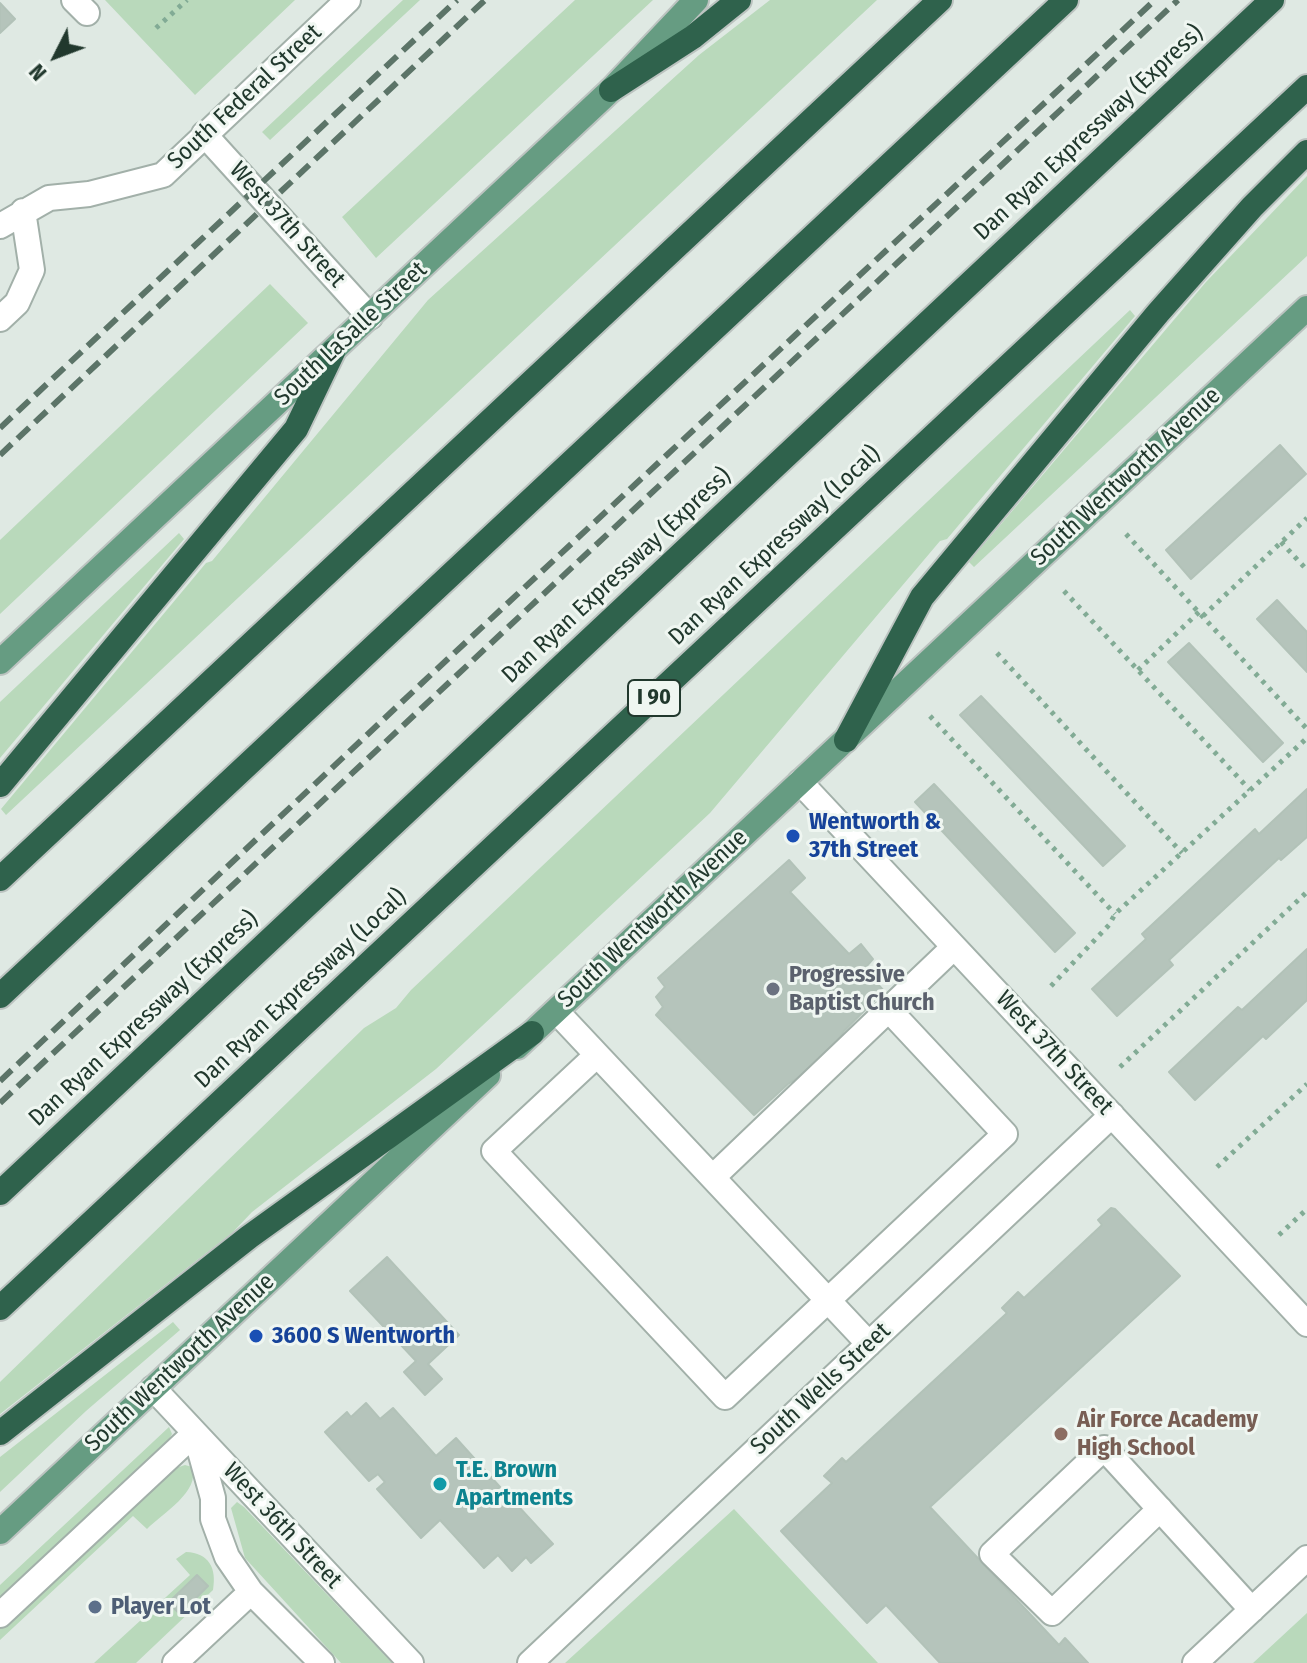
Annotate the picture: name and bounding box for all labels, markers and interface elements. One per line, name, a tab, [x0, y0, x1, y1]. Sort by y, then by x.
north arrow	[16, 16, 96, 96]
street label: South Federal Street	[162, 18, 328, 176]
street label: Dan Ryan Expressway (Express)	[968, 19, 1210, 247]
text: N	[23, 58, 52, 86]
street label: West 37th Street	[223, 156, 351, 294]
street label: South LaSalle Street	[269, 256, 433, 412]
street label: South Wentworth Avenue	[1025, 382, 1227, 572]
street label: Dan Ryan Expressway (Local)	[663, 440, 887, 652]
street label: Dan Ryan Expressway (Express)	[496, 462, 738, 690]
road number: I 90	[628, 680, 680, 716]
place label: Wentworth & 37th Street	[809, 808, 941, 864]
street label: South Wentworth Avenue	[552, 824, 754, 1014]
marker: Wentworth & 37th Street	[784, 827, 802, 845]
street label: Dan Ryan Expressway (Local)	[189, 883, 413, 1095]
street label: Dan Ryan Expressway (Express)	[23, 905, 265, 1133]
place label: Progressive Baptist Church	[789, 961, 935, 1017]
marker: Progressive Baptist Church	[764, 980, 782, 998]
street label: West 37th Street	[989, 985, 1119, 1121]
street label: South Wentworth Avenue	[79, 1268, 281, 1458]
street label: South Wells Street	[745, 1317, 897, 1461]
place label: 3600 S Wentworth	[272, 1322, 455, 1350]
marker: 3600 S Wentworth	[247, 1327, 265, 1345]
place label: Air Force Academy High School	[1077, 1406, 1258, 1462]
marker: Air Force Academy High School	[1052, 1425, 1070, 1443]
place label: T.E. Brown Apartments	[456, 1456, 573, 1512]
street label: West 36th Street	[216, 1457, 348, 1595]
marker: T.E. Brown Apartments	[431, 1475, 449, 1493]
place label: Player Lot	[111, 1593, 211, 1621]
marker: Player Lot	[86, 1598, 104, 1616]

